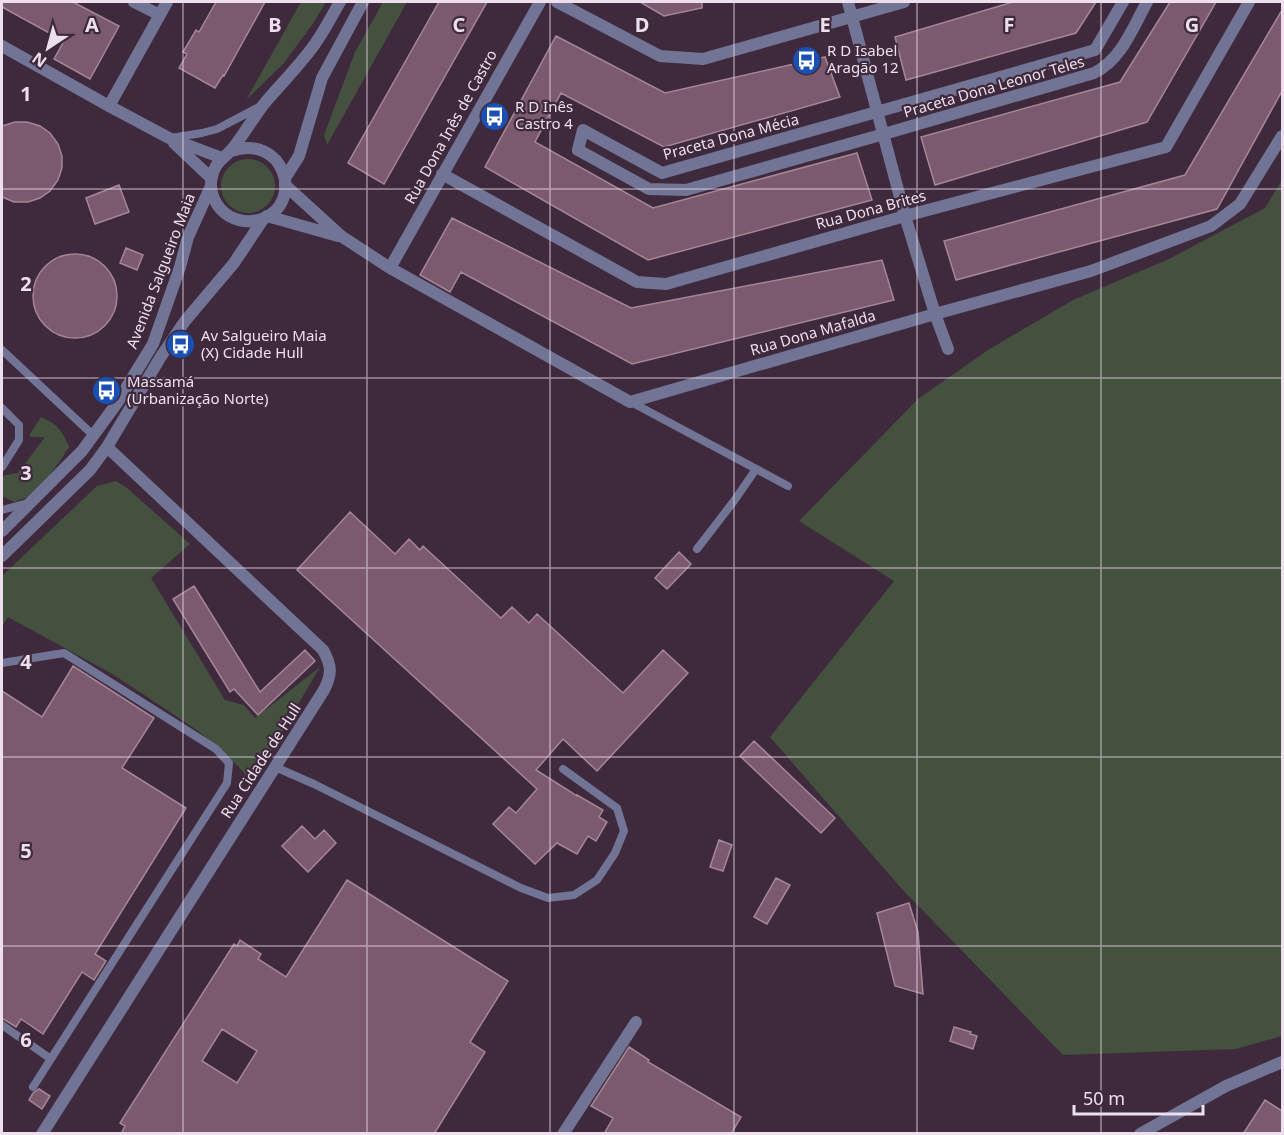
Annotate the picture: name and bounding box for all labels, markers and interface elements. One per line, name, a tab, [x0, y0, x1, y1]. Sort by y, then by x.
text: A	[85, 11, 99, 38]
text: B	[268, 11, 282, 38]
text: C	[453, 11, 466, 38]
text: D	[635, 11, 649, 38]
text: E	[819, 11, 831, 38]
text: F	[1004, 11, 1014, 38]
text: G	[1185, 11, 1199, 38]
north arrow	[18, 18, 78, 78]
place label: R D Isabel Aragão 12	[827, 40, 899, 77]
bus stop icon: R D Isabel Aragão 12	[790, 44, 822, 76]
street label: Rua Dona Inês de Castro	[399, 46, 501, 207]
text: N	[27, 47, 51, 73]
street label: Praceta Dona Leonor Teles	[901, 51, 1087, 121]
text: 1	[20, 80, 32, 107]
place label: R D Inês Castro 4	[515, 96, 573, 133]
bus stop icon: R D Inês Castro 4	[478, 100, 510, 132]
street label: Praceta Dona Mécia	[661, 108, 801, 164]
street label: Rua Dona Brites	[813, 185, 928, 233]
street label: Avenida Salgueiro Maia	[121, 190, 199, 351]
text: 2	[20, 270, 32, 297]
street label: Rua Dona Mafalda	[748, 305, 878, 360]
place label: Av Salgueiro Maia (X) Cidade Hull	[201, 325, 327, 362]
bus stop icon: Av Salgueiro Maia (X) Cidade Hull	[164, 329, 196, 361]
place label: Massamá (Urbanização Norte)	[127, 371, 269, 408]
bus stop icon: Massamá (Urbanização Norte)	[90, 375, 122, 407]
text: 3	[20, 459, 32, 486]
text: 4	[20, 648, 32, 675]
street label: Rua Cidade de Hull	[216, 699, 305, 822]
text: 5	[20, 837, 32, 864]
text: 6	[20, 1026, 32, 1053]
scale bar	[1074, 1078, 1203, 1116]
text: 50 m	[1083, 1086, 1125, 1110]

